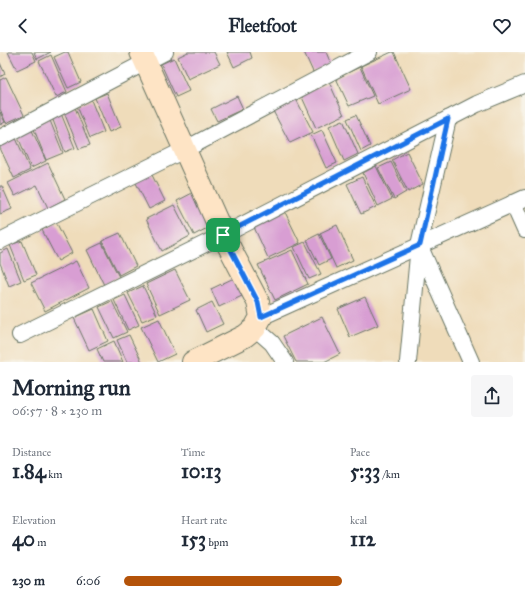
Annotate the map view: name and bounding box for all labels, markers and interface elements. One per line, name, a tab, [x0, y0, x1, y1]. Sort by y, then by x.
icon: back	[12, 15, 34, 37]
text: Fleetfoot	[228, 15, 297, 37]
icon: heart	[491, 15, 513, 37]
pin	[206, 218, 240, 252]
icon: arrive	[212, 224, 234, 246]
text: Morning run	[12, 374, 131, 401]
button: share	[471, 375, 513, 417]
text: 06:57 · 8 × 230 m	[12, 403, 102, 419]
text: Distance	[12, 446, 51, 459]
text: Time	[181, 446, 205, 459]
text: Pace	[350, 446, 370, 459]
text: 1.84	[12, 459, 46, 483]
text: 10:13	[181, 459, 221, 483]
text: 5:33	[350, 459, 380, 483]
text: km	[46, 468, 63, 481]
text: /km	[380, 468, 400, 481]
text: Elevation	[12, 514, 56, 527]
text: Heart rate	[181, 514, 227, 527]
text: kcal	[350, 514, 367, 527]
text: 40	[12, 527, 35, 551]
text: 153	[181, 527, 206, 551]
text: 112	[350, 527, 376, 551]
text: m	[35, 536, 46, 549]
text: bpm	[206, 536, 228, 549]
text: 230 m	[12, 573, 45, 589]
text: 6:06	[76, 573, 100, 589]

